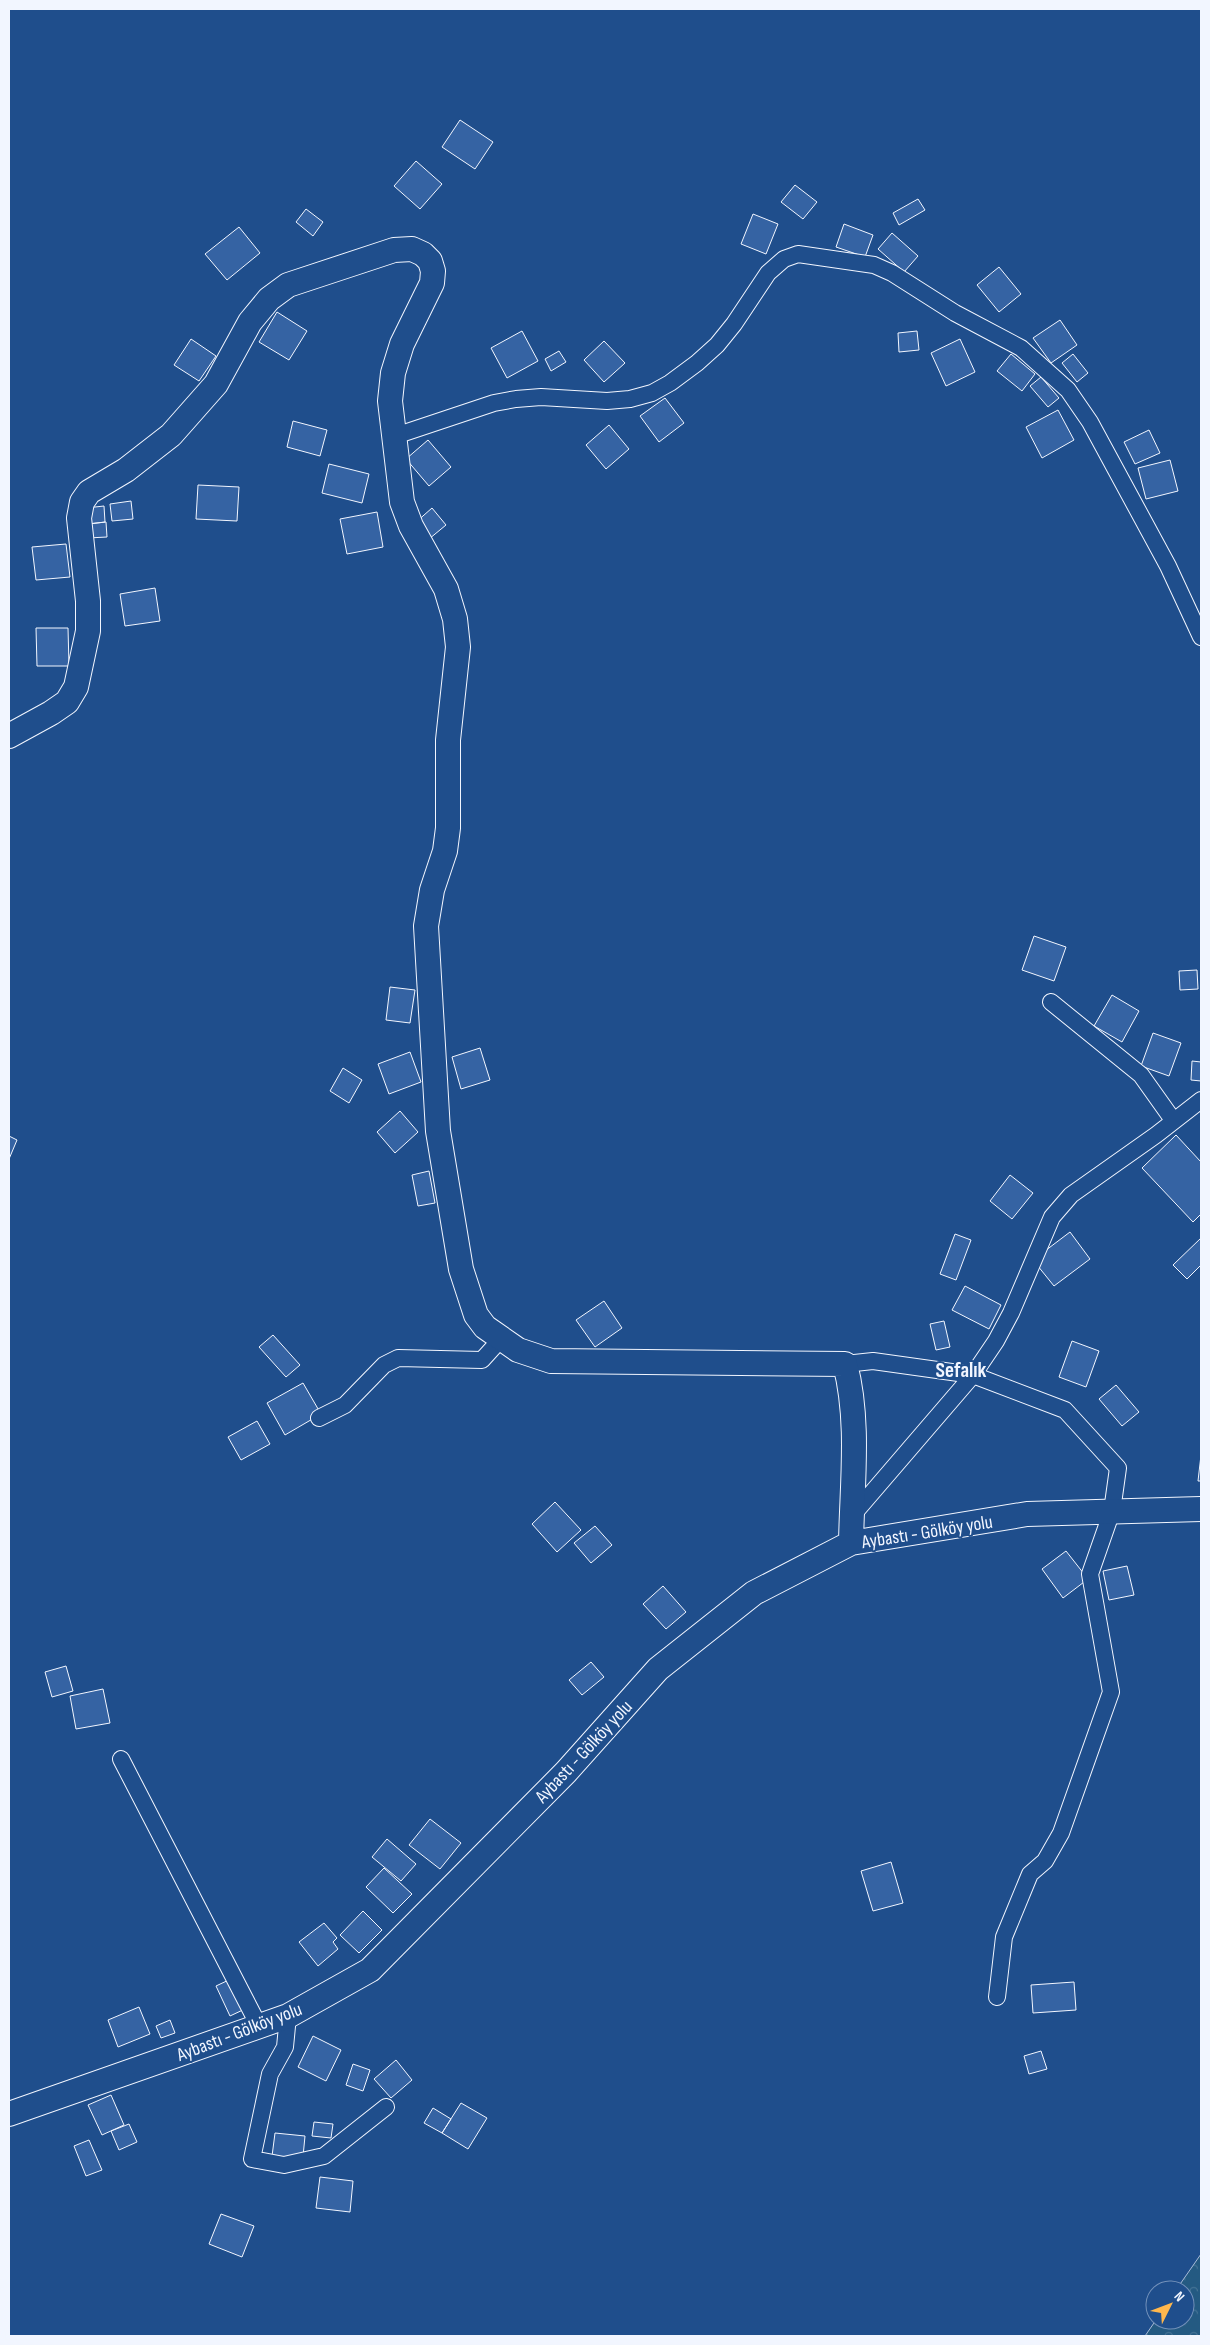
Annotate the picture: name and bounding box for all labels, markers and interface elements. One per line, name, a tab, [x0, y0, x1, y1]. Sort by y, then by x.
district label: Sefalık	[936, 1358, 987, 1383]
street label: Aybastı - Gölköy yolu	[859, 1511, 994, 1554]
street label: Aybastı - Gölköy yolu	[530, 1696, 638, 1809]
street label: Aybastı - Gölköy yolu	[173, 1998, 305, 2067]
north arrow	[1145, 2280, 1195, 2330]
text: N	[1170, 2288, 1188, 2305]

